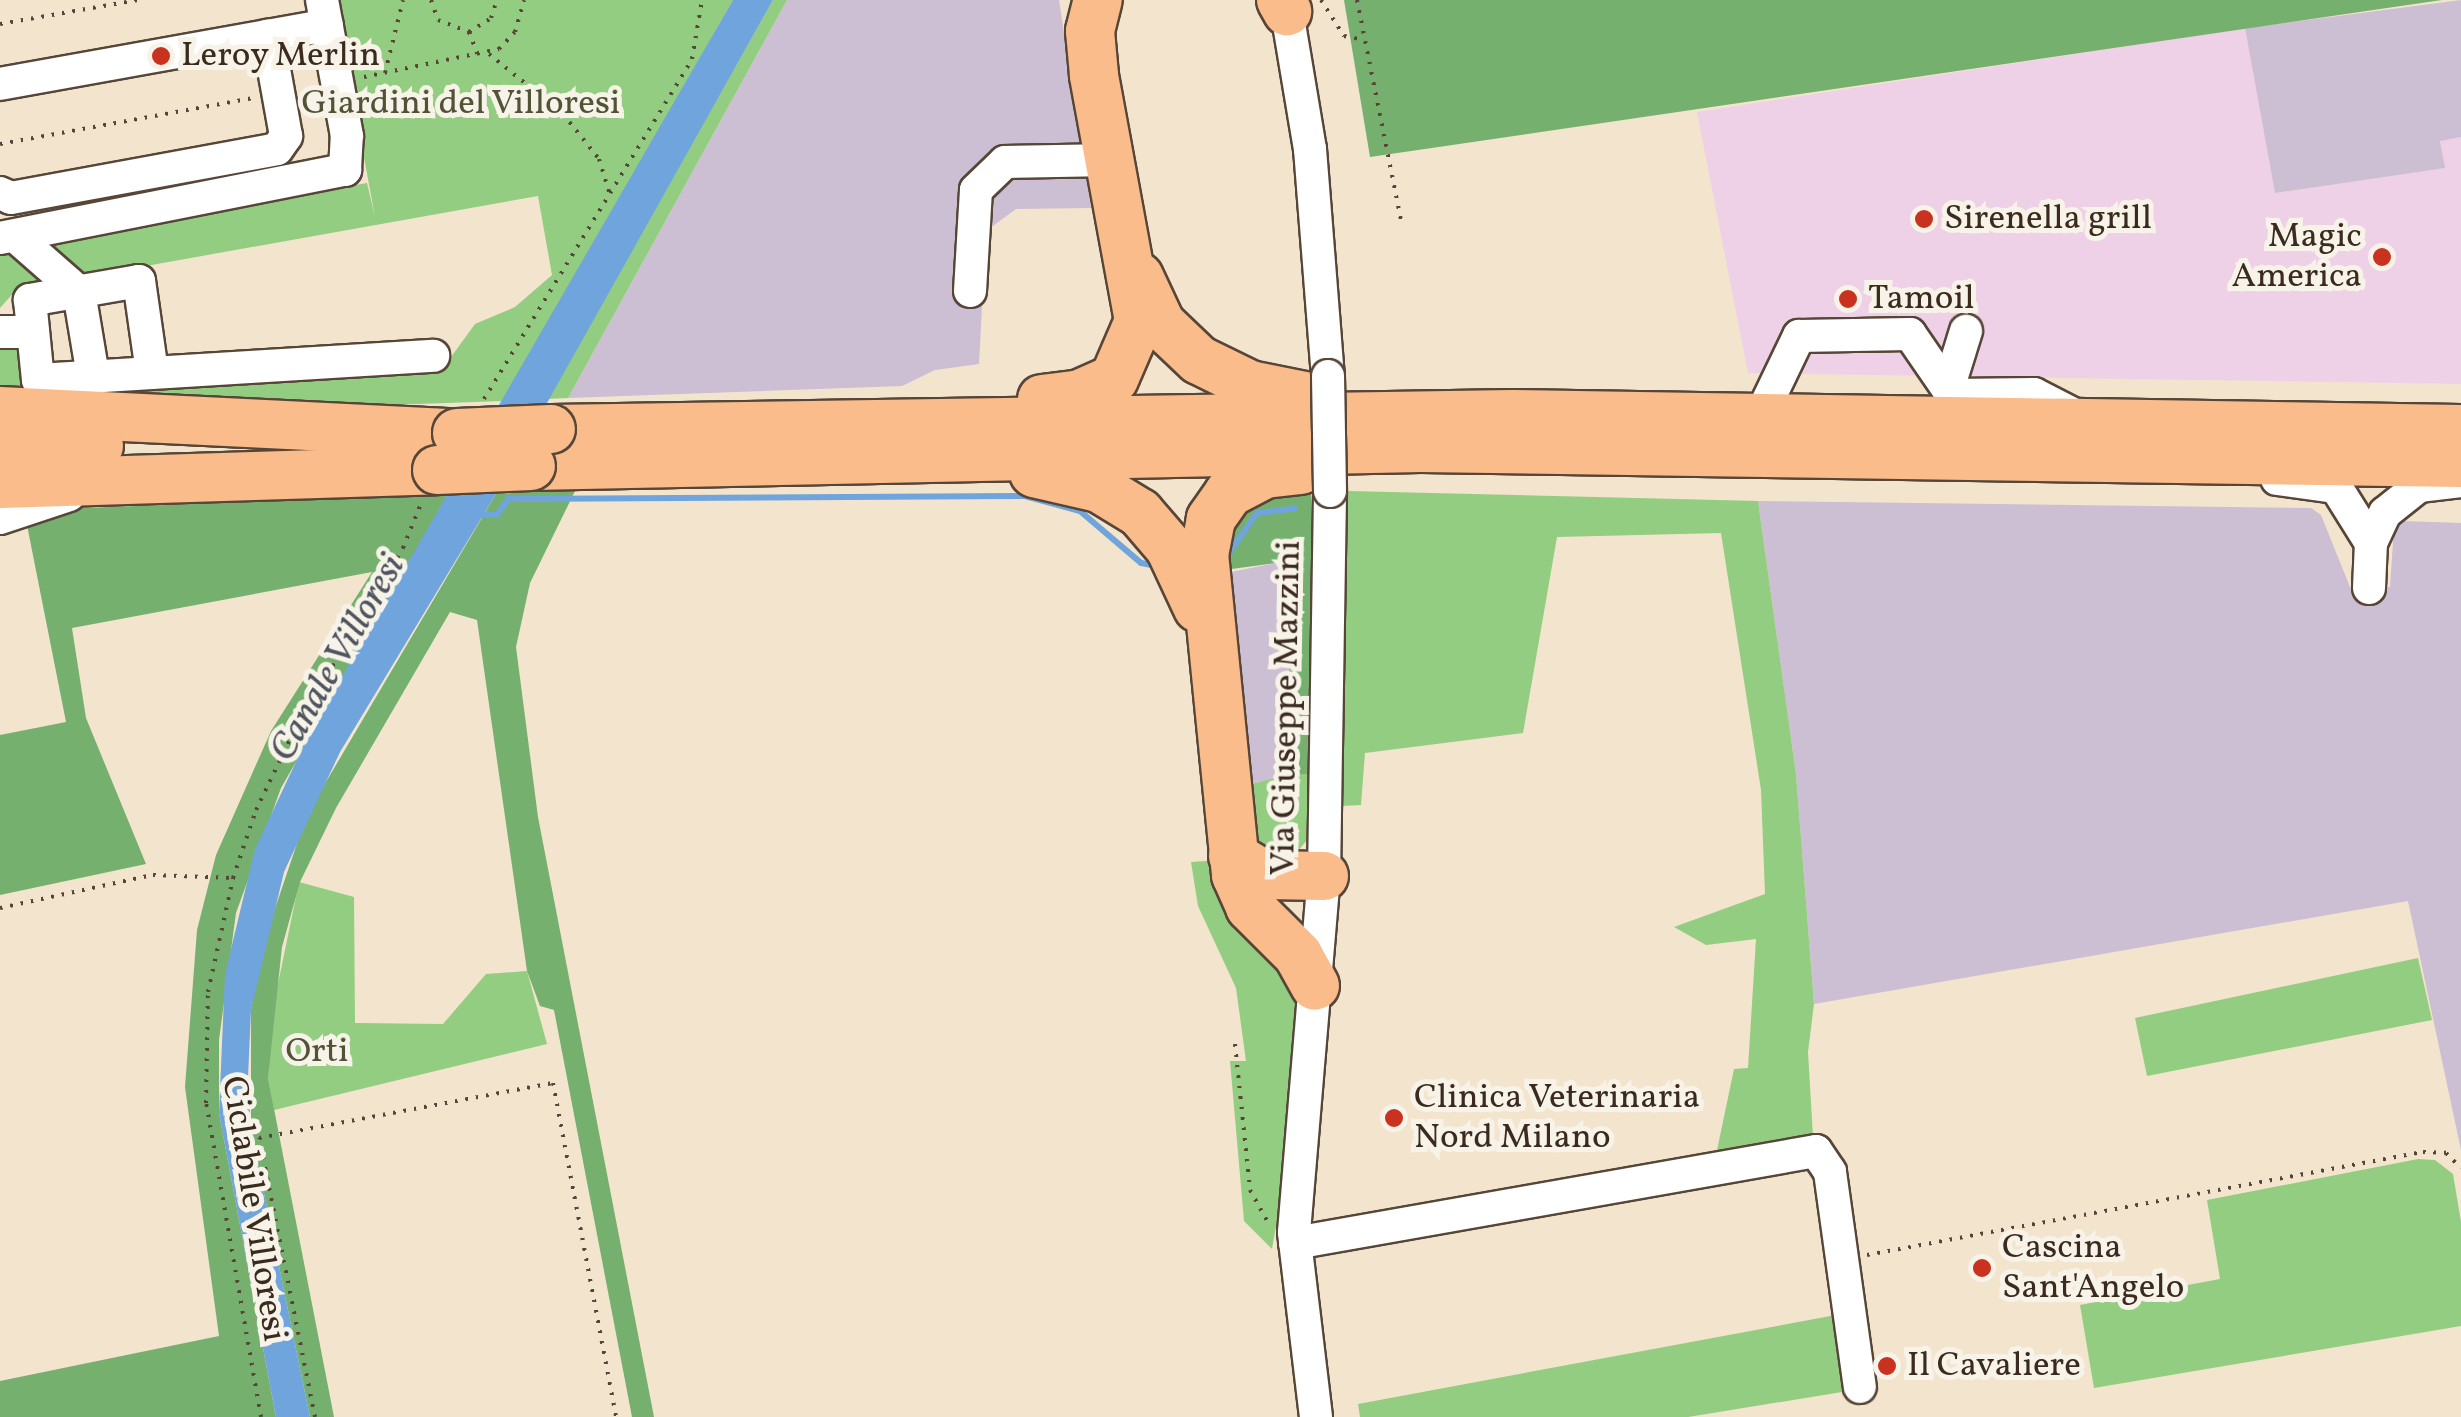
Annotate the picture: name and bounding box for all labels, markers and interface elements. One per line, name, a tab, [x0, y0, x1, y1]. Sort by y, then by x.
place label: Leroy Merlin	[181, 35, 381, 77]
marker: Leroy Merlin	[150, 45, 172, 67]
park label: Giardini del Villoresi	[301, 83, 621, 125]
place label: Sirenella grill	[1944, 198, 2152, 240]
marker: Sirenella grill	[1913, 208, 1935, 230]
place label: Magic America	[2232, 216, 2362, 298]
marker: Magic America	[2371, 246, 2393, 268]
place label: Tamoil	[1868, 278, 1974, 320]
marker: Tamoil	[1837, 288, 1859, 310]
street label: Via Giuseppe Mazzini	[1263, 540, 1311, 876]
water label: Canale Villoresi	[262, 548, 416, 770]
park label: Orti	[285, 1031, 349, 1073]
street label: Ciclabile Villoresi	[211, 1073, 295, 1345]
place label: Clinica Veterinaria Nord Milano	[1414, 1077, 1701, 1159]
marker: Clinica Veterinaria Nord Milano	[1383, 1107, 1405, 1129]
place label: Cascina Sant'Angelo	[2002, 1227, 2184, 1309]
marker: Cascina Sant'Angelo	[1971, 1257, 1993, 1279]
place label: Il Cavaliere	[1907, 1345, 2081, 1387]
marker: Il Cavaliere	[1876, 1355, 1898, 1377]

